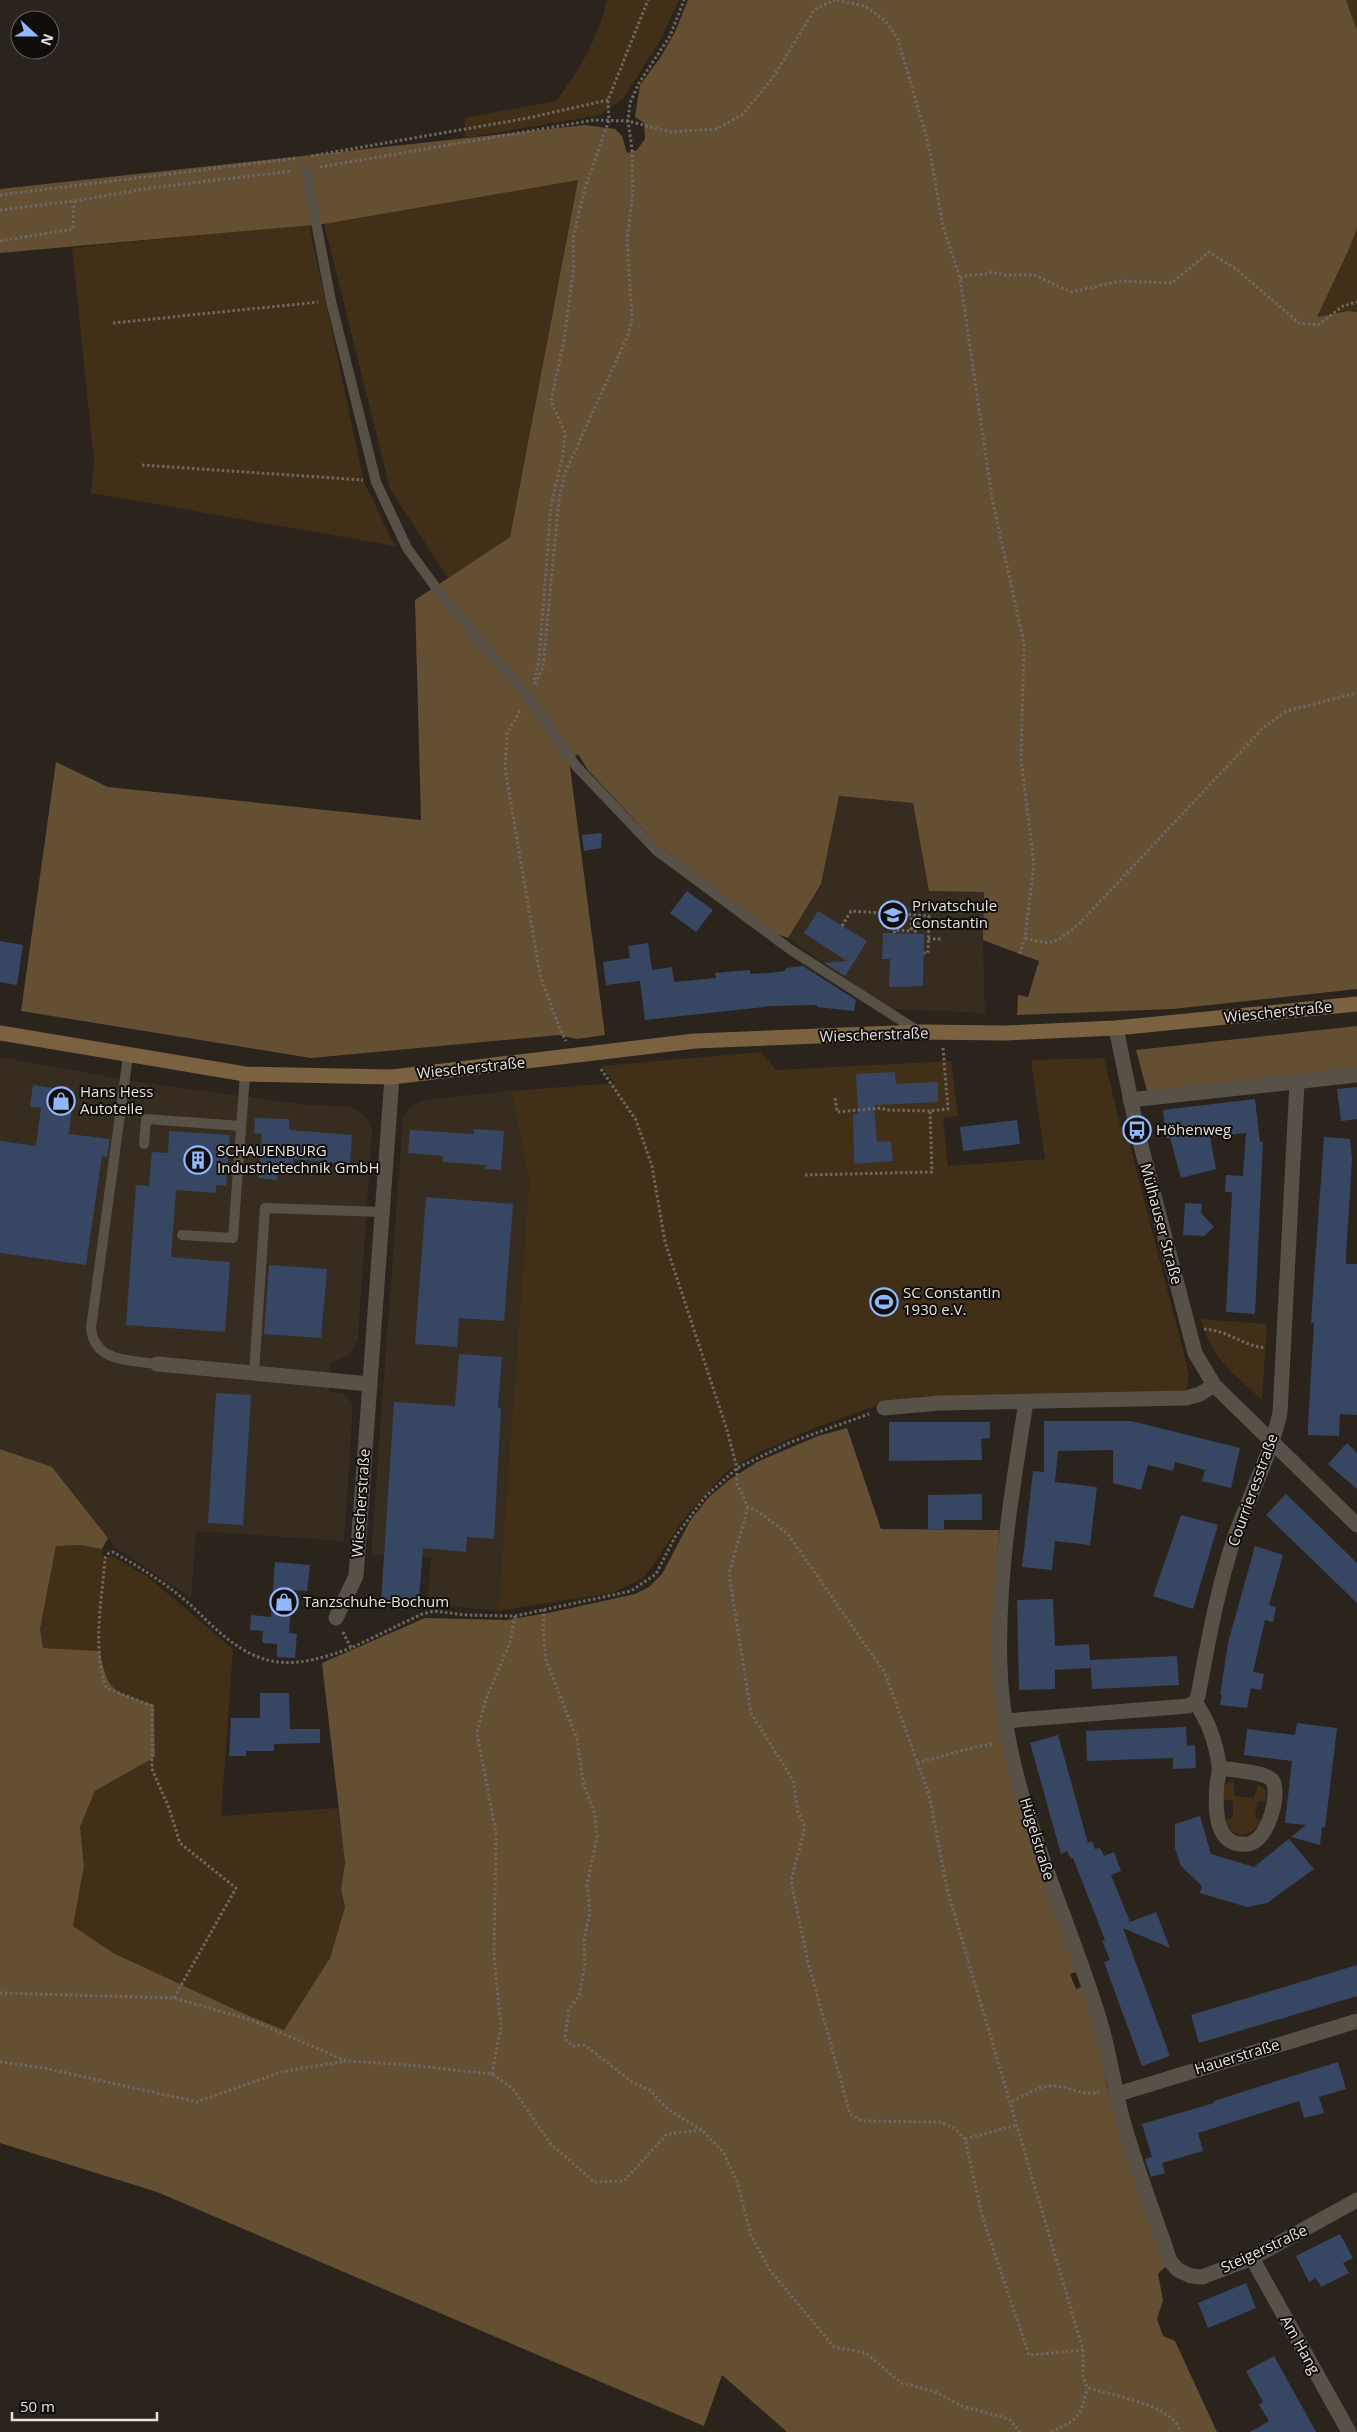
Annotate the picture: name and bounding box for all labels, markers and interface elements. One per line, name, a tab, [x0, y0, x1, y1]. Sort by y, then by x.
north arrow	[10, 10, 60, 60]
text: N	[37, 31, 59, 49]
place label: Privatschule Constantin	[912, 895, 997, 932]
school or university icon: Privatschule Constantin	[878, 900, 908, 930]
street label: Wiescherstraße	[1223, 995, 1333, 1027]
street label: Wiescherstraße	[819, 1022, 929, 1046]
street label: Wiescherstraße	[416, 1051, 526, 1083]
place label: Hans Hess Autoteile	[80, 1081, 153, 1118]
shop icon: Hans Hess Autoteile	[46, 1086, 76, 1116]
bus stop icon: Höhenweg	[1122, 1115, 1152, 1145]
place label: Höhenweg	[1156, 1119, 1231, 1139]
place label: SCHAUENBURG Industrietechnik GmbH	[217, 1140, 380, 1177]
building icon: SCHAUENBURG Industrietechnik GmbH	[183, 1145, 213, 1175]
street label: Mülhauser Straße	[1136, 1161, 1188, 1287]
place label: SC Constantin 1930 e.V.	[903, 1282, 1001, 1319]
sports icon: SC Constantin 1930 e.V.	[869, 1287, 899, 1317]
street label: Courrieresstraße	[1222, 1431, 1282, 1549]
street label: Wiescherstraße	[346, 1448, 374, 1558]
shop icon: Tanzschuhe-Bochum	[269, 1587, 299, 1617]
place label: Tanzschuhe-Bochum	[303, 1591, 449, 1611]
street label: Hügelstraße	[1016, 1795, 1060, 1882]
street label: Hauerstraße	[1192, 2034, 1282, 2078]
street label: Steigerstraße	[1217, 2219, 1310, 2277]
street label: Am Hang	[1277, 2312, 1325, 2377]
scale bar	[12, 2390, 158, 2422]
text: 50 m	[20, 2396, 55, 2416]

